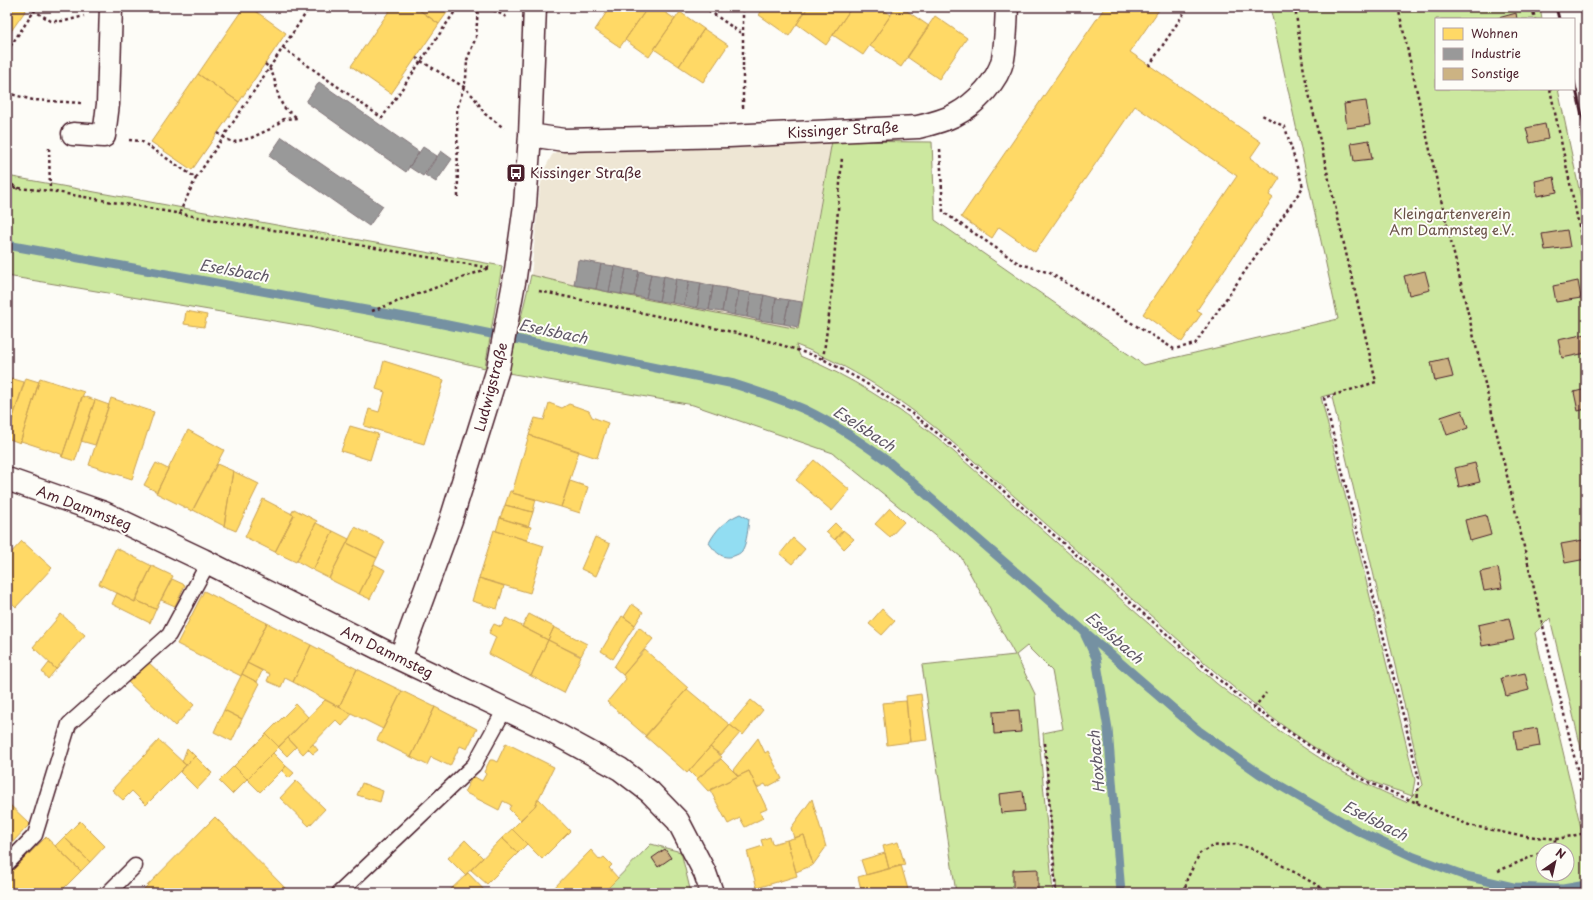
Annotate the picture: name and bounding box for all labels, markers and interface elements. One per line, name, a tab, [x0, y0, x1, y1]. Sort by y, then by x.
legend	[1435, 18, 1575, 90]
text: Wohnen	[1471, 24, 1518, 42]
text: Industrie	[1471, 44, 1521, 62]
text: Sonstige	[1471, 64, 1519, 82]
street label: Kissinger Straße	[787, 116, 899, 143]
bus stop icon: Kissinger Straße	[505, 162, 527, 184]
place label: Kissinger Straße	[530, 162, 641, 183]
park label: Kleingartenverein Am Dammsteg e.V.	[1389, 203, 1515, 240]
water label: Eselsbach	[198, 252, 271, 287]
water label: Eselsbach	[517, 312, 590, 349]
street label: Ludwigstraße	[469, 340, 513, 434]
water label: Eselsbach	[829, 399, 901, 456]
street label: Am Dammsteg	[34, 480, 135, 535]
water label: Eselsbach	[1081, 605, 1149, 669]
street label: Am Dammsteg	[338, 620, 437, 683]
water label: Hoxbach	[1081, 730, 1110, 794]
water label: Eselsbach	[1339, 794, 1412, 846]
north arrow	[1535, 842, 1575, 882]
text: N	[1553, 844, 1569, 863]

